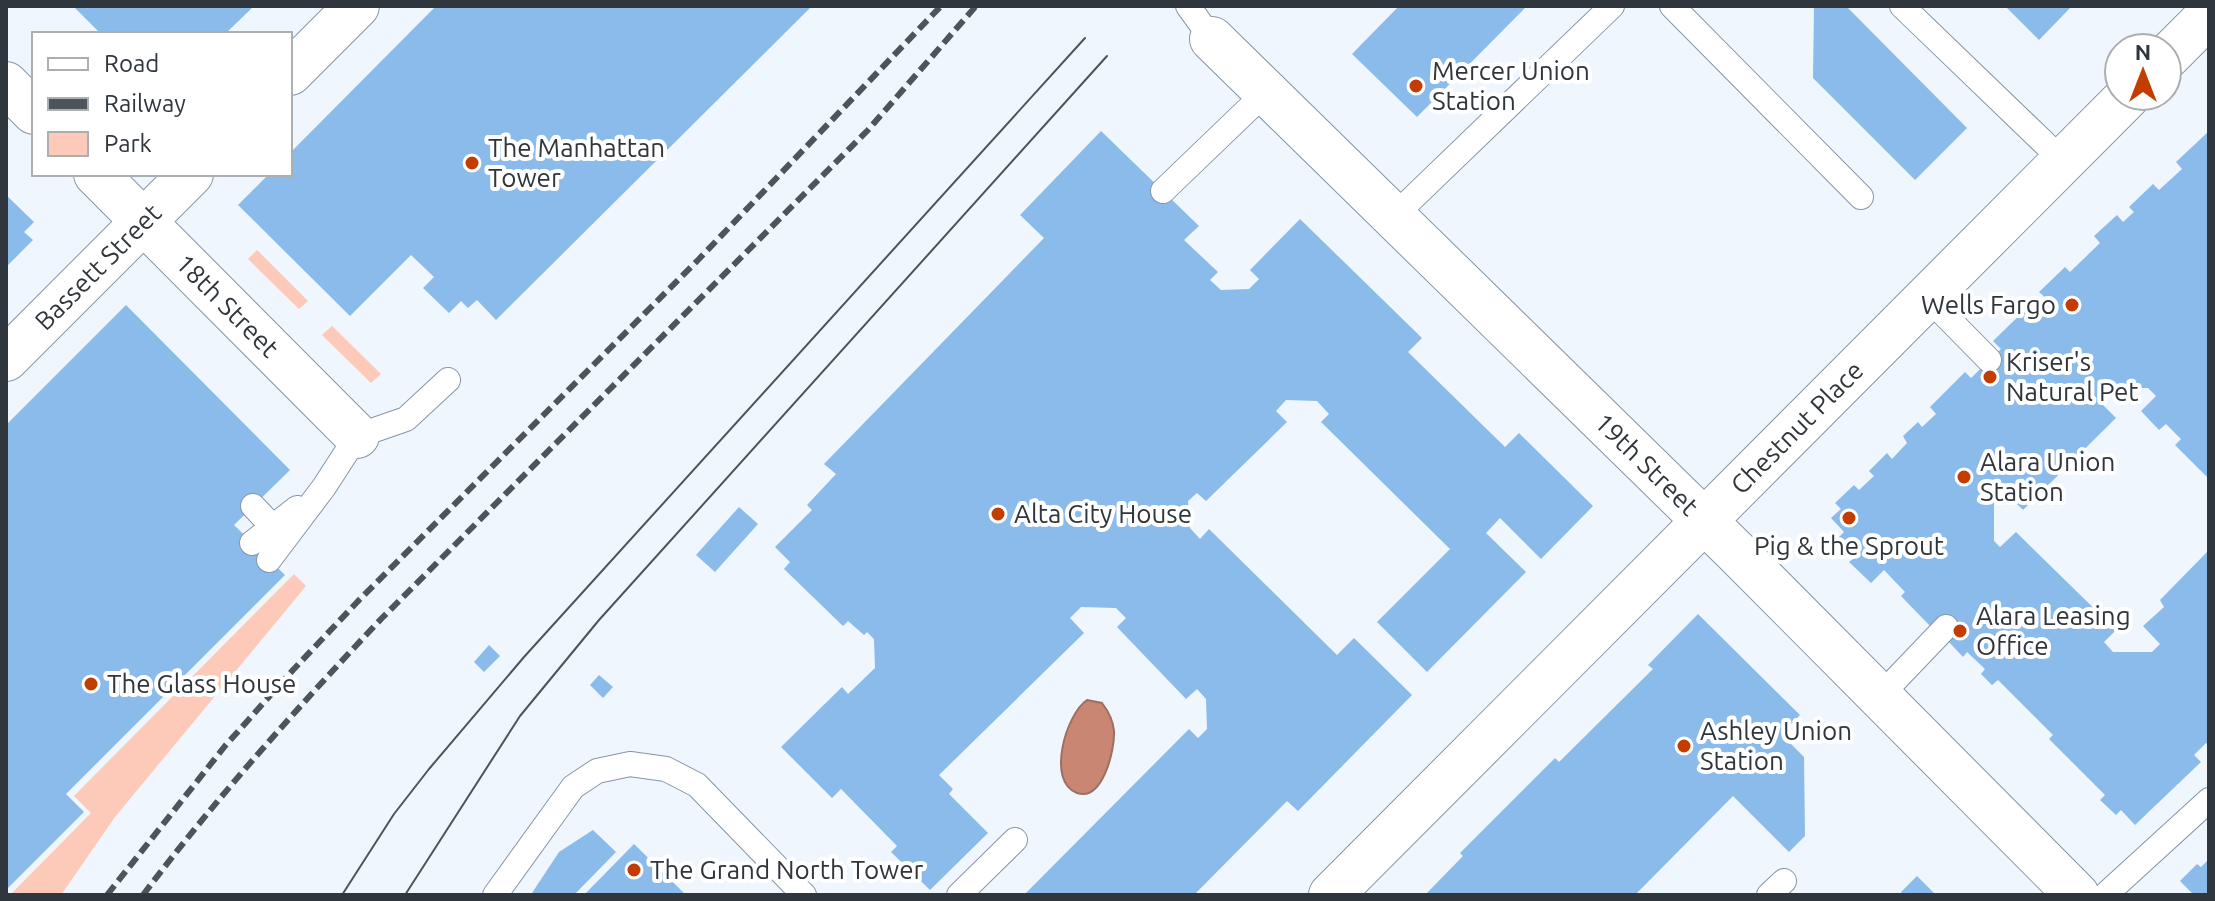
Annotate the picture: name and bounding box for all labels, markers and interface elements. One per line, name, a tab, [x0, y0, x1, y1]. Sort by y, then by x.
legend	[32, 32, 292, 176]
north arrow	[2103, 32, 2183, 112]
text: N	[2135, 39, 2151, 64]
text: Road	[104, 50, 159, 77]
place label: Mercer Union Station	[1432, 56, 1590, 115]
marker: Mercer Union Station	[1407, 77, 1425, 95]
text: Railway	[104, 90, 186, 117]
text: Park	[104, 130, 152, 157]
place label: The Manhattan Tower	[488, 133, 665, 192]
marker: The Manhattan Tower	[463, 154, 481, 172]
street label: Bassett Street	[29, 198, 166, 336]
street label: 18th Street	[170, 248, 285, 363]
place label: Wells Fargo	[1921, 290, 2056, 319]
marker: Wells Fargo	[2063, 296, 2081, 314]
place label: Kriser's Natural Pet	[2006, 347, 2139, 406]
street label: Chestnut Place	[1725, 355, 1869, 499]
marker: Kriser's Natural Pet	[1981, 368, 1999, 386]
street label: 19th Street	[1589, 407, 1704, 521]
place label: Alara Union Station	[1980, 447, 2115, 506]
marker: Alara Union Station	[1955, 468, 1973, 486]
place label: Alta City House	[1014, 499, 1192, 528]
marker: Alta City House	[989, 505, 1007, 523]
marker: Pig & the Sprout	[1840, 509, 1858, 527]
place label: Pig & the Sprout	[1754, 531, 1944, 560]
place label: Alara Leasing Office	[1976, 601, 2131, 660]
marker: Alara Leasing Office	[1951, 622, 1969, 640]
place label: The Glass House	[107, 669, 296, 698]
marker: The Glass House	[82, 675, 100, 693]
place label: Ashley Union Station	[1700, 716, 1852, 775]
marker: Ashley Union Station	[1675, 737, 1693, 755]
place label: The Grand North Tower	[650, 855, 924, 884]
marker: The Grand North Tower	[625, 861, 643, 879]

